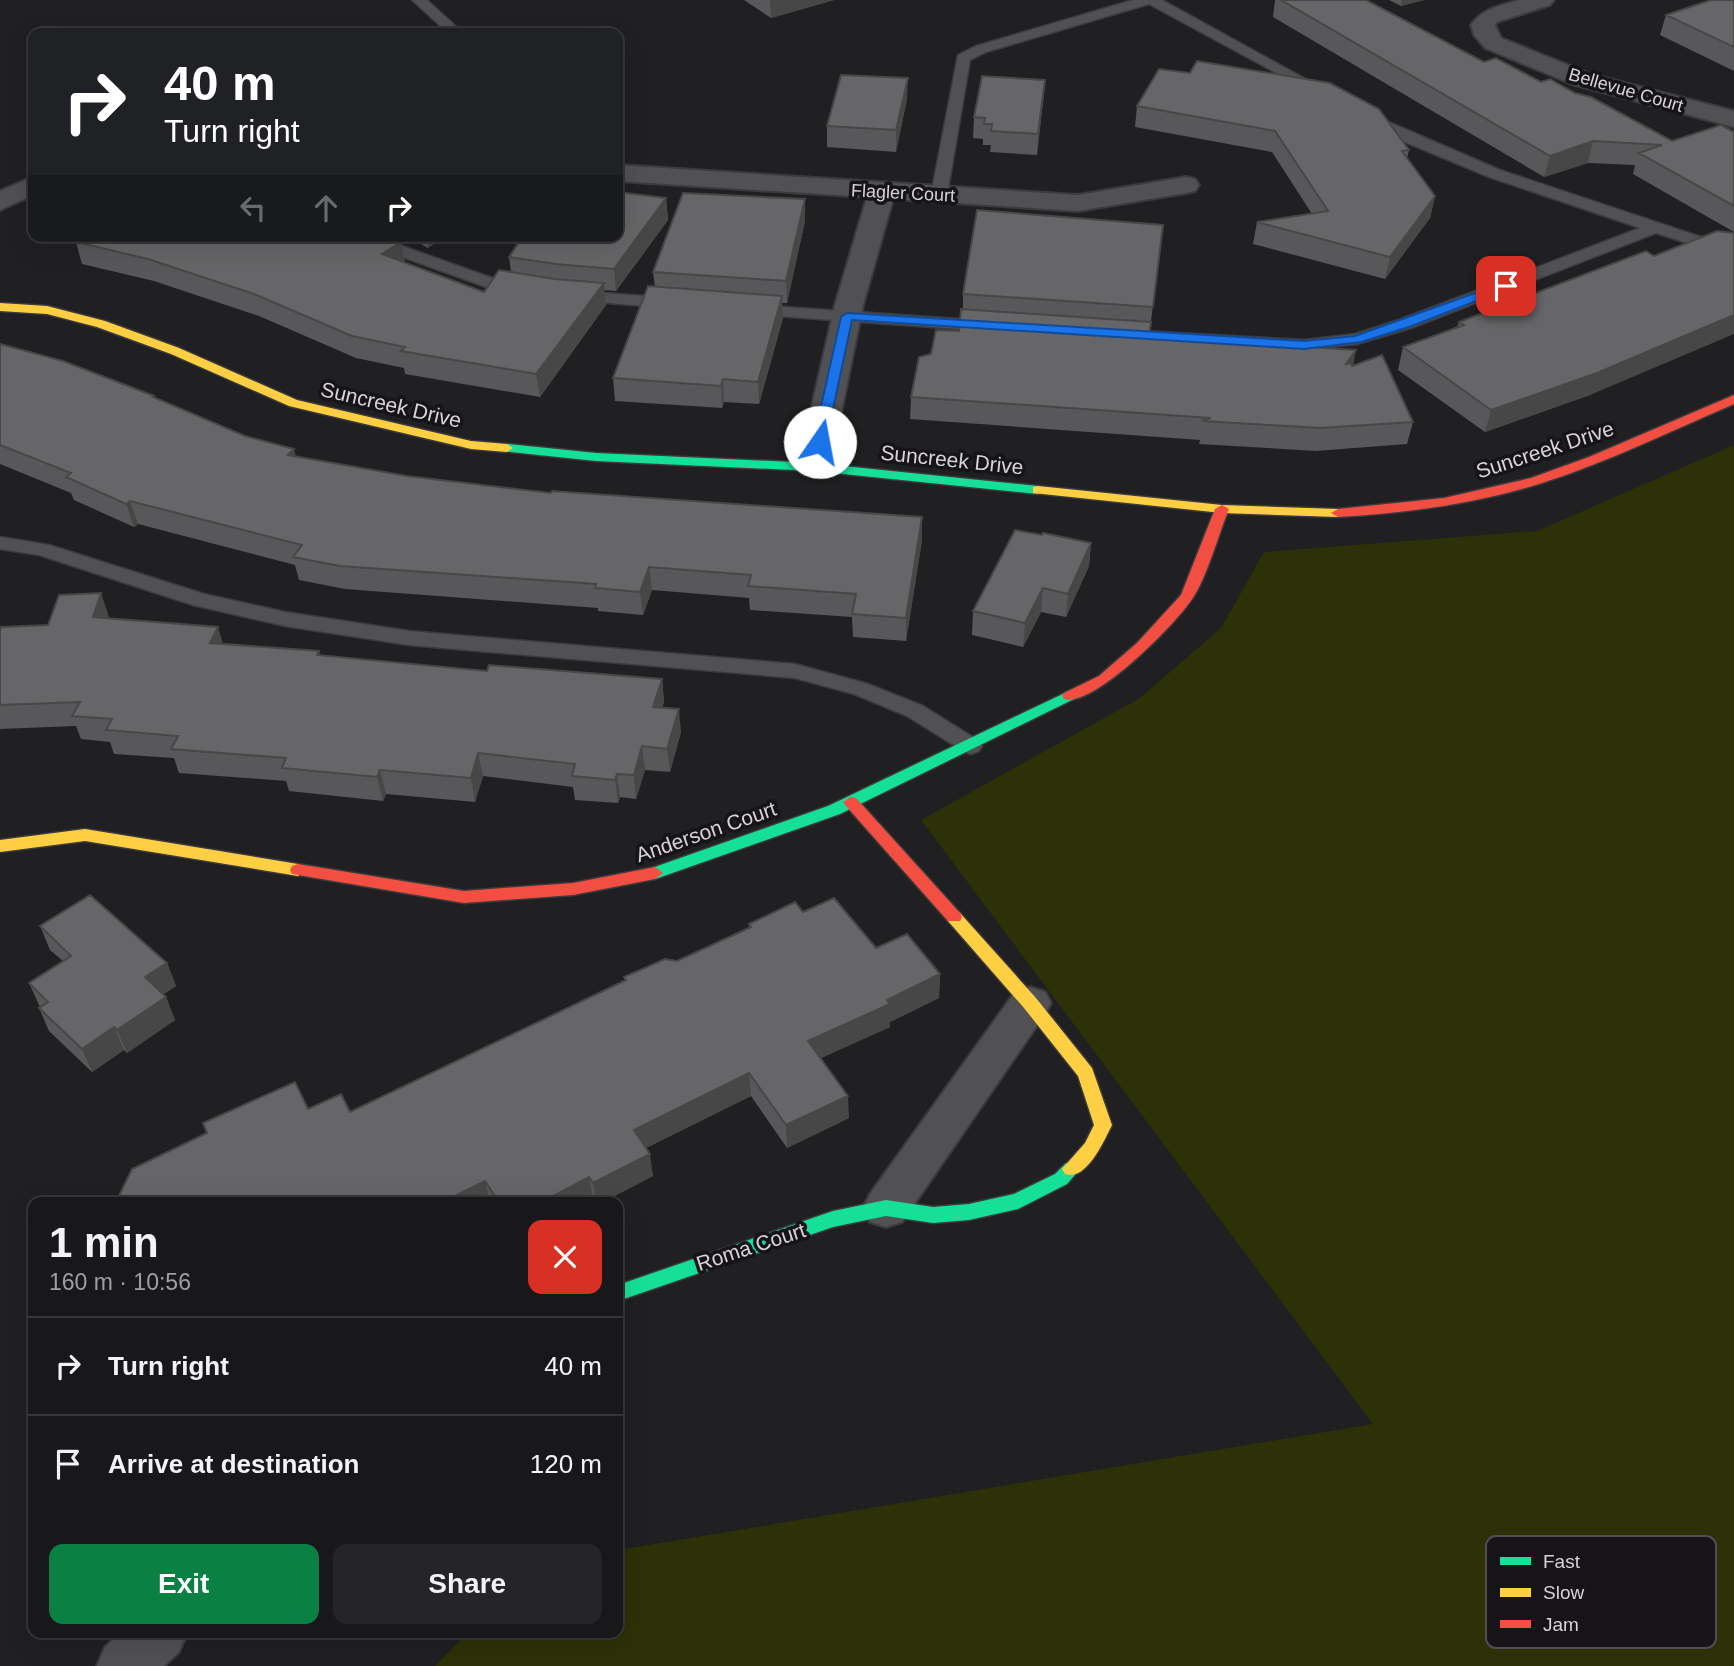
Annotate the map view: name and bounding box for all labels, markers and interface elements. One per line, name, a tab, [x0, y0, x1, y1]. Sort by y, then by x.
icon: right	[49, 56, 140, 147]
text: 40 m	[164, 56, 276, 110]
street label: Bellevue Court	[1566, 64, 1686, 116]
text: Turn right	[164, 113, 300, 149]
street label: Flagler Court	[851, 180, 955, 206]
icon: left	[234, 189, 272, 227]
icon: ahead	[307, 189, 345, 227]
icon: right	[380, 189, 418, 227]
pin	[1476, 256, 1536, 316]
icon: arrive	[1487, 267, 1525, 305]
street label: Suncreek Drive	[319, 377, 464, 432]
position arrow	[783, 405, 857, 479]
street label: Suncreek Drive	[1473, 416, 1617, 483]
street label: Suncreek Drive	[879, 441, 1025, 478]
street label: Anderson Court	[633, 797, 779, 866]
street label: Roma Court	[693, 1218, 808, 1275]
text: 1 min	[49, 1219, 159, 1266]
button: close	[528, 1220, 602, 1294]
text: 160 m · 10:56	[49, 1269, 191, 1295]
icon: right	[49, 1347, 87, 1385]
text: Turn right	[108, 1351, 229, 1381]
text: 40 m	[544, 1351, 602, 1381]
icon: arrive	[49, 1445, 87, 1483]
text: Arrive at destination	[108, 1449, 359, 1479]
text: 120 m	[530, 1449, 602, 1479]
legend	[1486, 1536, 1716, 1648]
button: Exit	[49, 1544, 319, 1624]
button: Share	[333, 1544, 602, 1624]
text: Fast	[1543, 1551, 1581, 1572]
text: Slow	[1543, 1582, 1584, 1603]
text: Jam	[1543, 1614, 1579, 1635]

